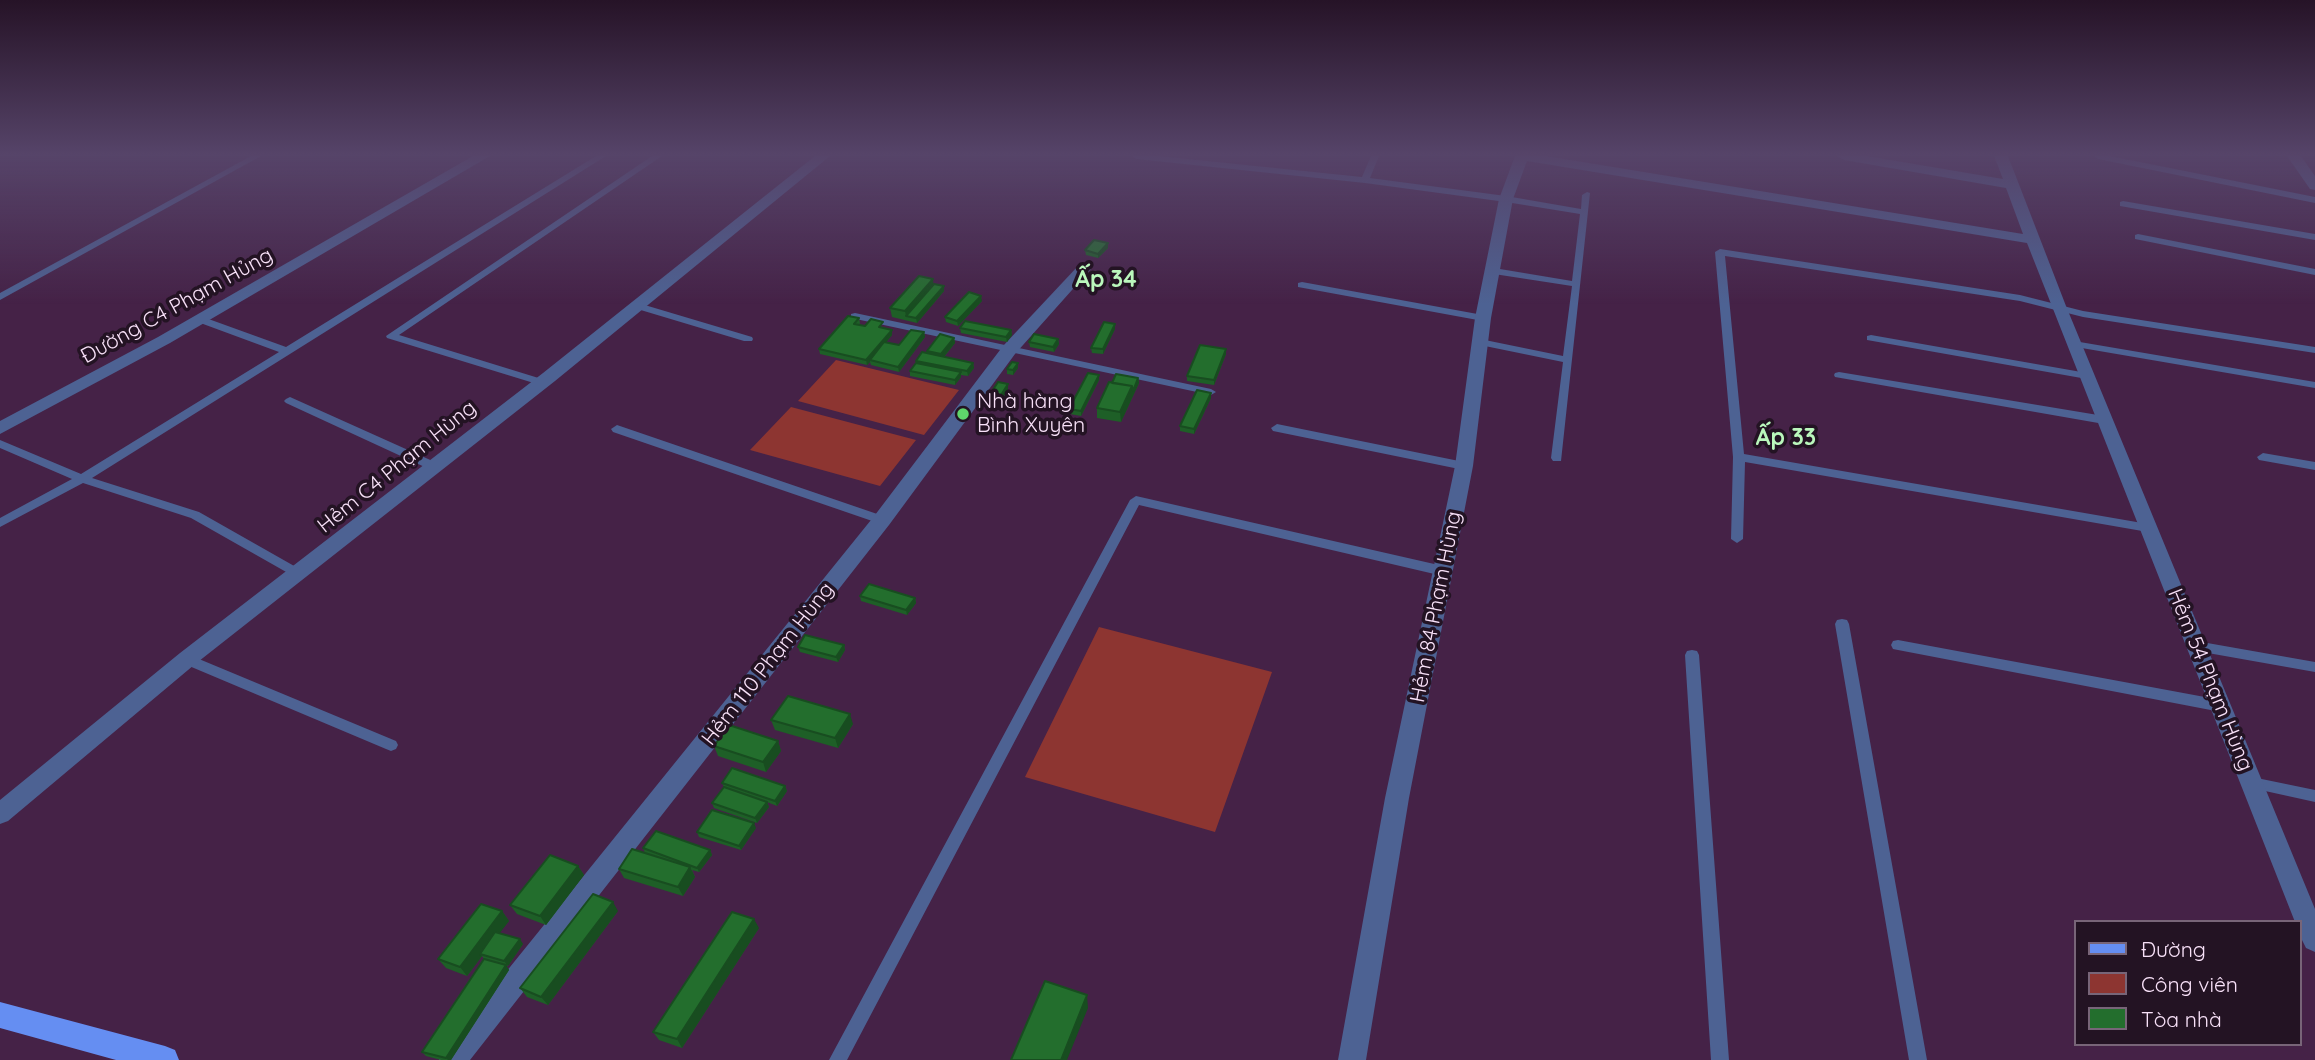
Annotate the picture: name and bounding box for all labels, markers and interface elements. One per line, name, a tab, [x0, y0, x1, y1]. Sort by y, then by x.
street label: Đường C4 Phạm Hủng	[77, 243, 277, 369]
district label: Ấp 34	[1075, 266, 1137, 294]
place label: Nhà hàng Bình Xuyên	[977, 389, 1085, 439]
street label: Hẻm C4 Phạm Hùng	[313, 395, 481, 539]
marker: Nhà hàng Bình Xuyên	[955, 406, 971, 422]
district label: Ấp 33	[1756, 424, 1816, 452]
street label: Hẻm 84 Phạm Hùng	[1405, 509, 1467, 705]
street label: Hẻm 110 Phạm Hùng	[697, 577, 839, 751]
street label: Hẻm 54 Phạm Hùng	[2162, 585, 2258, 775]
legend	[2074, 920, 2301, 1046]
text: Đường	[2141, 936, 2206, 962]
text: Công viên	[2141, 971, 2238, 997]
text: Tòa nhà	[2141, 1006, 2222, 1032]

